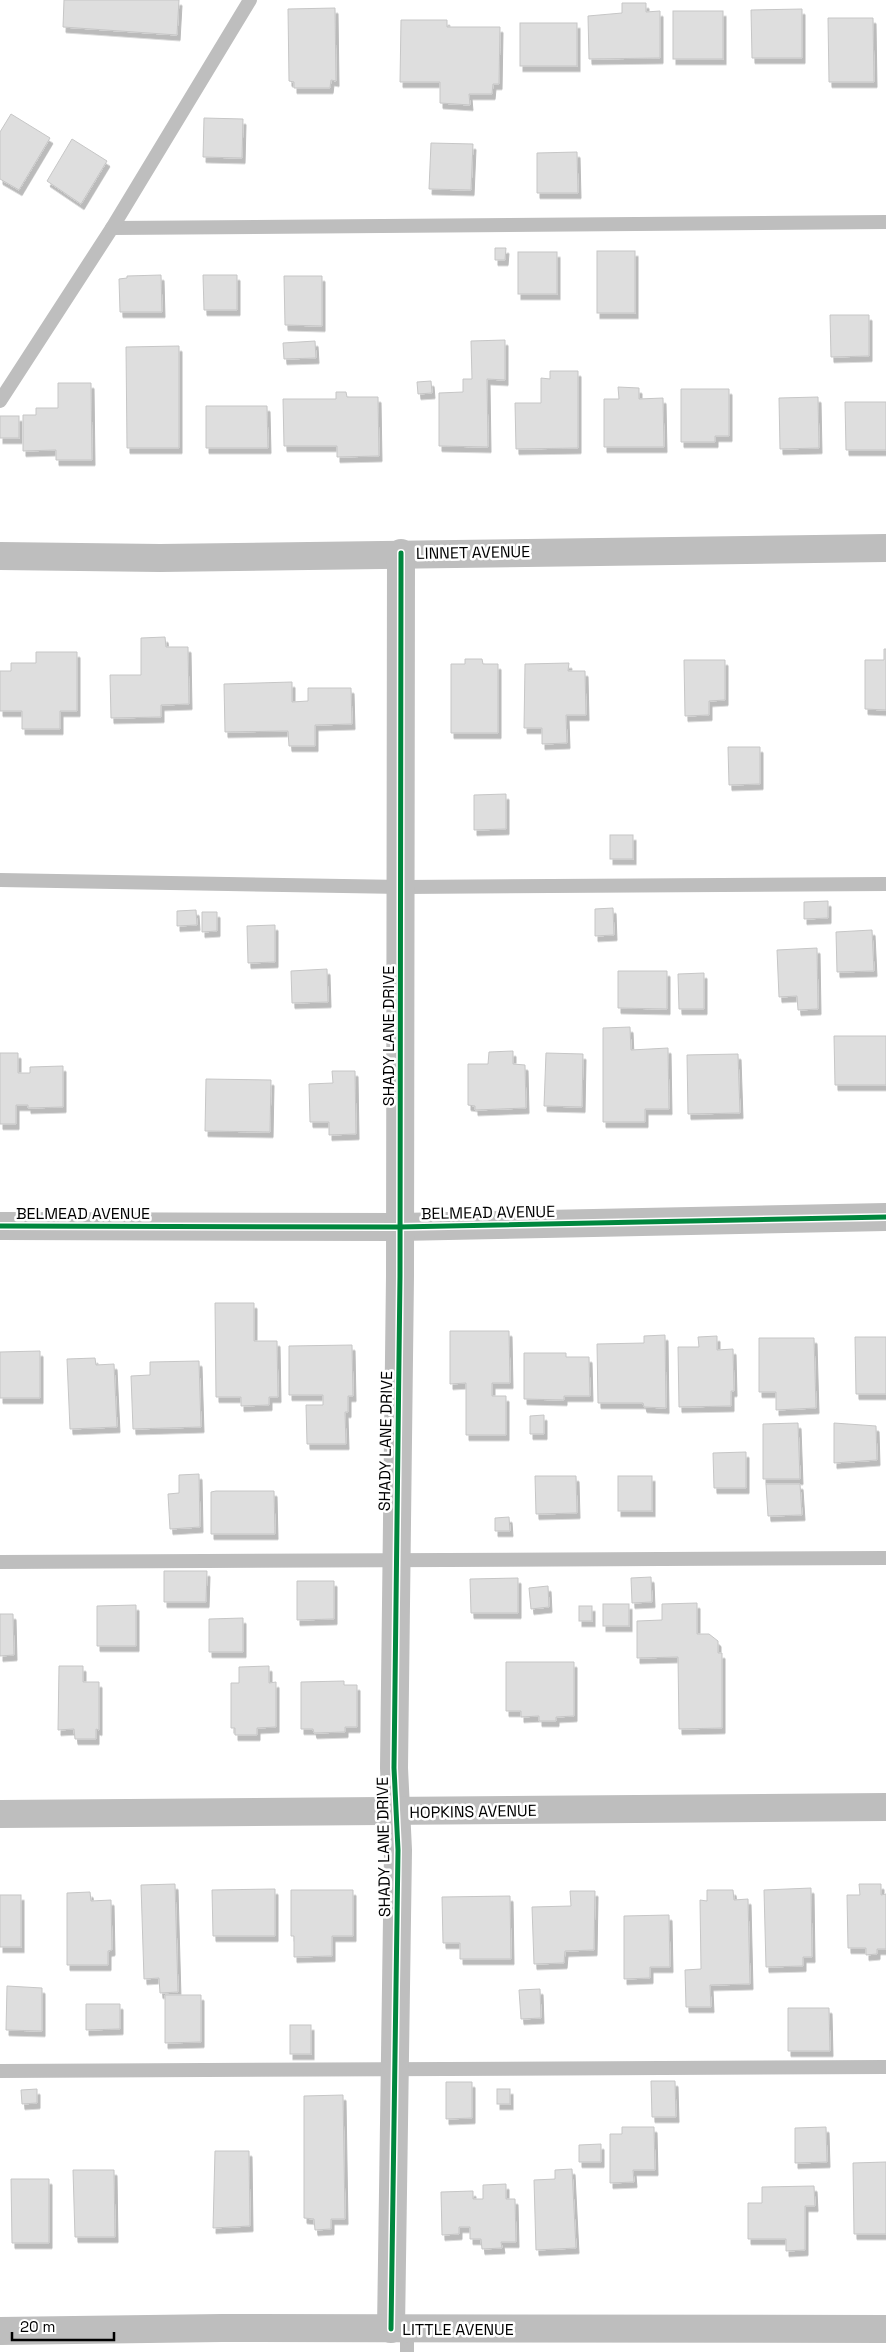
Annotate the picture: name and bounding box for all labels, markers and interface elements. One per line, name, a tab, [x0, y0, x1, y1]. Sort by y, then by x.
street label: LINNET AVENUE	[416, 541, 530, 564]
street label: SHADY LANE DRIVE	[378, 966, 399, 1106]
street label: BELMEAD AVENUE	[421, 1201, 555, 1224]
street label: BELMEAD AVENUE	[16, 1203, 150, 1224]
street label: SHADY LANE DRIVE	[374, 1371, 397, 1511]
street label: SHADY LANE DRIVE	[372, 1777, 395, 1917]
street label: HOPKINS AVENUE	[409, 1800, 537, 1823]
scale bar	[12, 2310, 115, 2342]
text: 20 m	[20, 2317, 55, 2336]
street label: LITTLE AVENUE	[402, 2319, 514, 2340]

